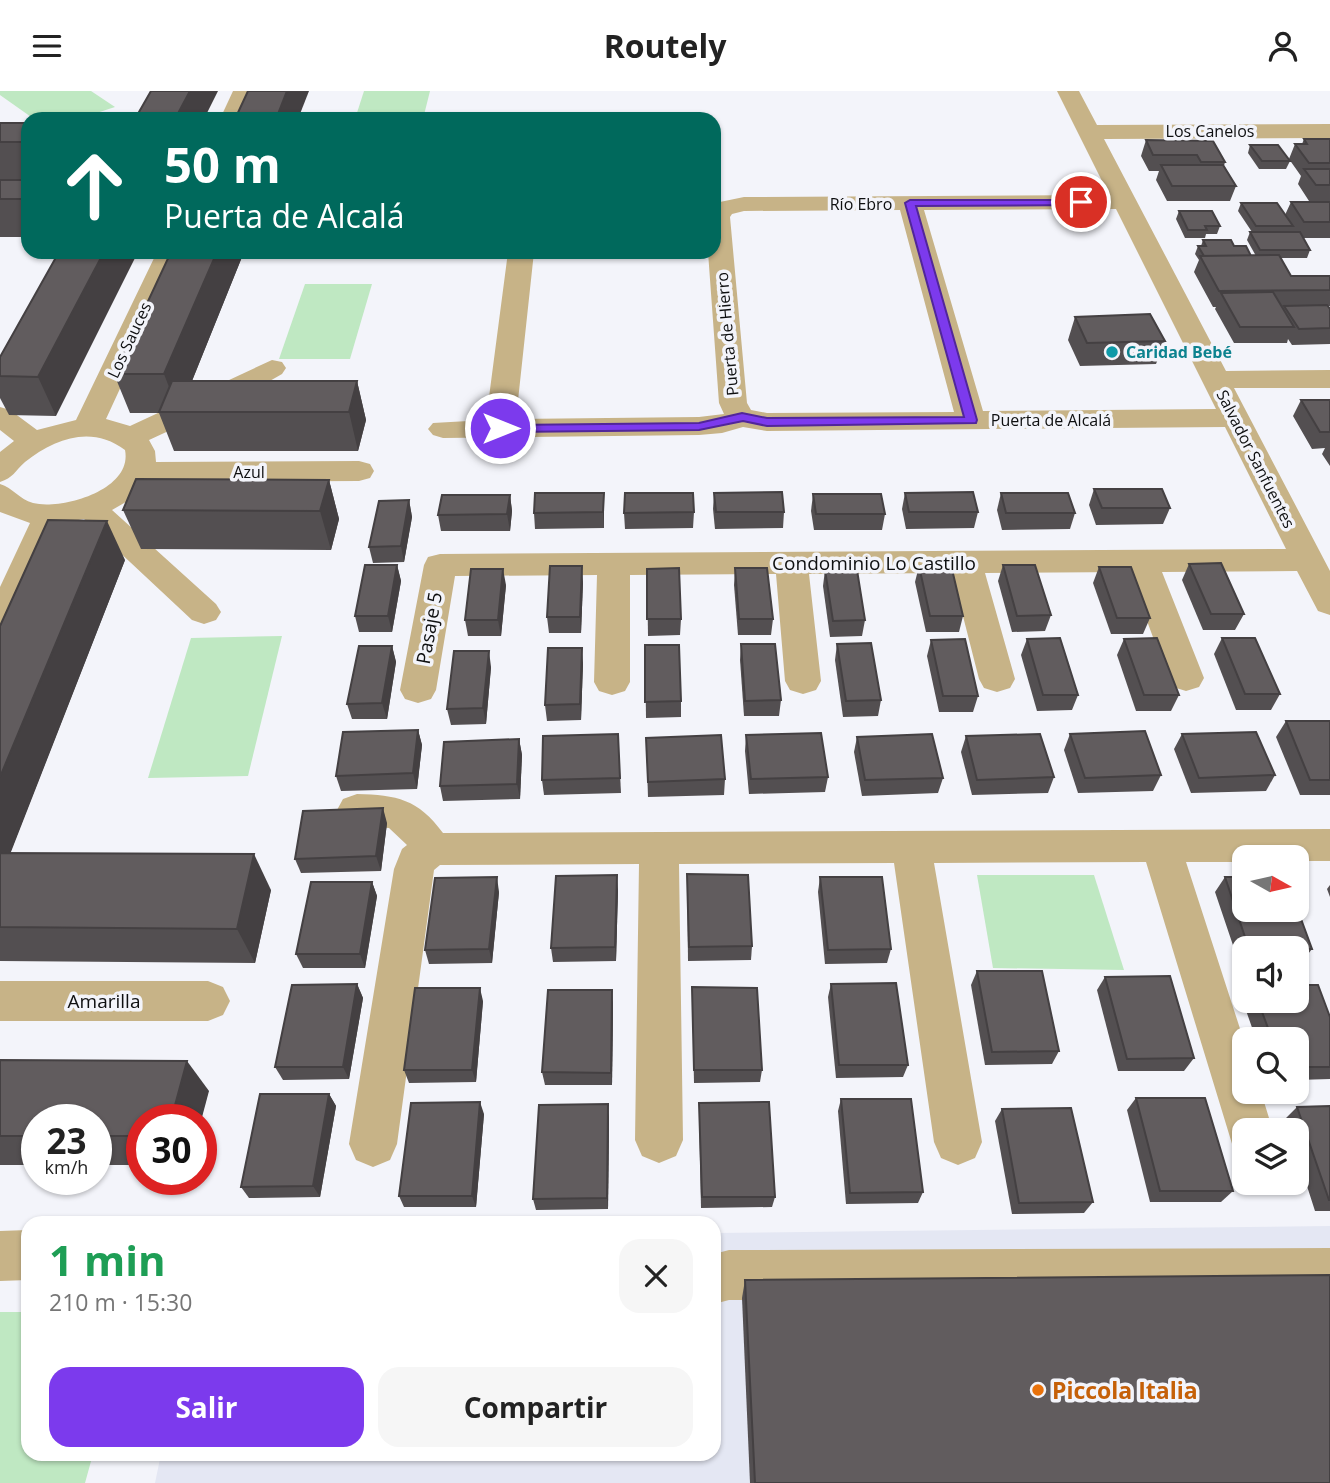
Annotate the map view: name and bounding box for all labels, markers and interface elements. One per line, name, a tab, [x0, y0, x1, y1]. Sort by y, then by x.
text: Routely	[604, 24, 726, 67]
icon: menu	[28, 27, 66, 65]
icon: person	[1264, 27, 1302, 65]
street label: Los Canelos	[1166, 120, 1254, 142]
text: 50 m	[164, 131, 281, 197]
icon: ahead	[49, 140, 140, 231]
pin	[1051, 172, 1111, 232]
icon: arrive	[1062, 183, 1100, 221]
street label: Río Ebro	[830, 193, 892, 215]
text: Puerta de Alcalá	[164, 194, 405, 237]
street label: Puerta de Hierro	[711, 271, 743, 397]
street label: Los Sauces	[102, 298, 156, 382]
place label: Caridad Bebé	[1126, 341, 1232, 363]
marker: Caridad Bebé	[1104, 344, 1120, 360]
street label: Salvador Sanfuentes	[1212, 386, 1300, 532]
position arrow	[463, 391, 537, 465]
street label: Puerta de Alcalá	[991, 409, 1111, 431]
street label: Azul	[233, 461, 265, 483]
street label: Condominio Lo Castillo	[772, 550, 976, 576]
street label: Pasaje 5	[410, 590, 448, 666]
north arrow	[1232, 845, 1309, 922]
map controls	[1232, 845, 1309, 1195]
button: sound	[1232, 936, 1309, 1013]
street label: Amarilla	[68, 988, 140, 1014]
button: search	[1232, 1027, 1309, 1104]
speed limit sign: 30	[126, 1104, 217, 1195]
text: 23	[46, 1117, 87, 1164]
button: layers	[1232, 1118, 1309, 1195]
text: km/h	[45, 1155, 88, 1179]
text: 1 min	[49, 1231, 166, 1288]
button: close	[619, 1239, 693, 1313]
text: 210 m · 15:30	[49, 1286, 192, 1318]
button: Salir	[49, 1367, 364, 1447]
button: Compartir	[378, 1367, 693, 1447]
place label: Piccola Italia	[1052, 1374, 1198, 1406]
marker: Piccola Italia	[1030, 1382, 1046, 1398]

